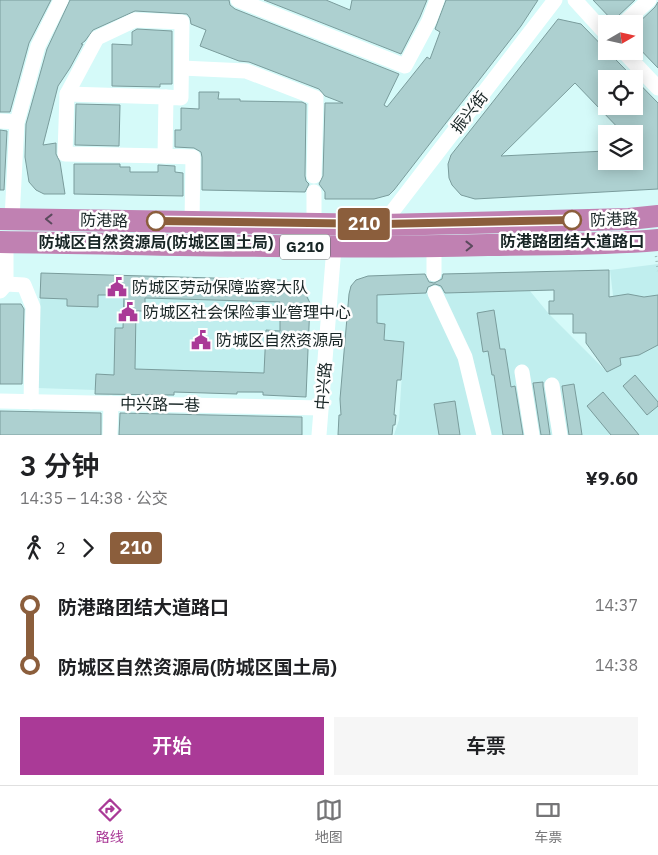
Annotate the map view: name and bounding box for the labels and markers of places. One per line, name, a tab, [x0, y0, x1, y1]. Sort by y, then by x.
marker: 防港路团结大道路口	[562, 210, 582, 230]
marker: 防城区自然资源局(防城区国土局)	[146, 211, 166, 231]
place label: 防港路团结大道路口	[500, 231, 644, 251]
place label: 防城区自然资源局(防城区国土局)	[39, 232, 273, 252]
public building icon: 防城区劳动保障监察大队	[106, 276, 128, 298]
place label: 防城区劳动保障监察大队	[132, 277, 308, 297]
public building icon: 防城区社会保险事业管理中心	[117, 301, 139, 323]
place label: 防城区社会保险事业管理中心	[143, 302, 351, 322]
public building icon: 防城区自然资源局	[190, 329, 212, 351]
place label: 防城区自然资源局	[216, 330, 344, 350]

